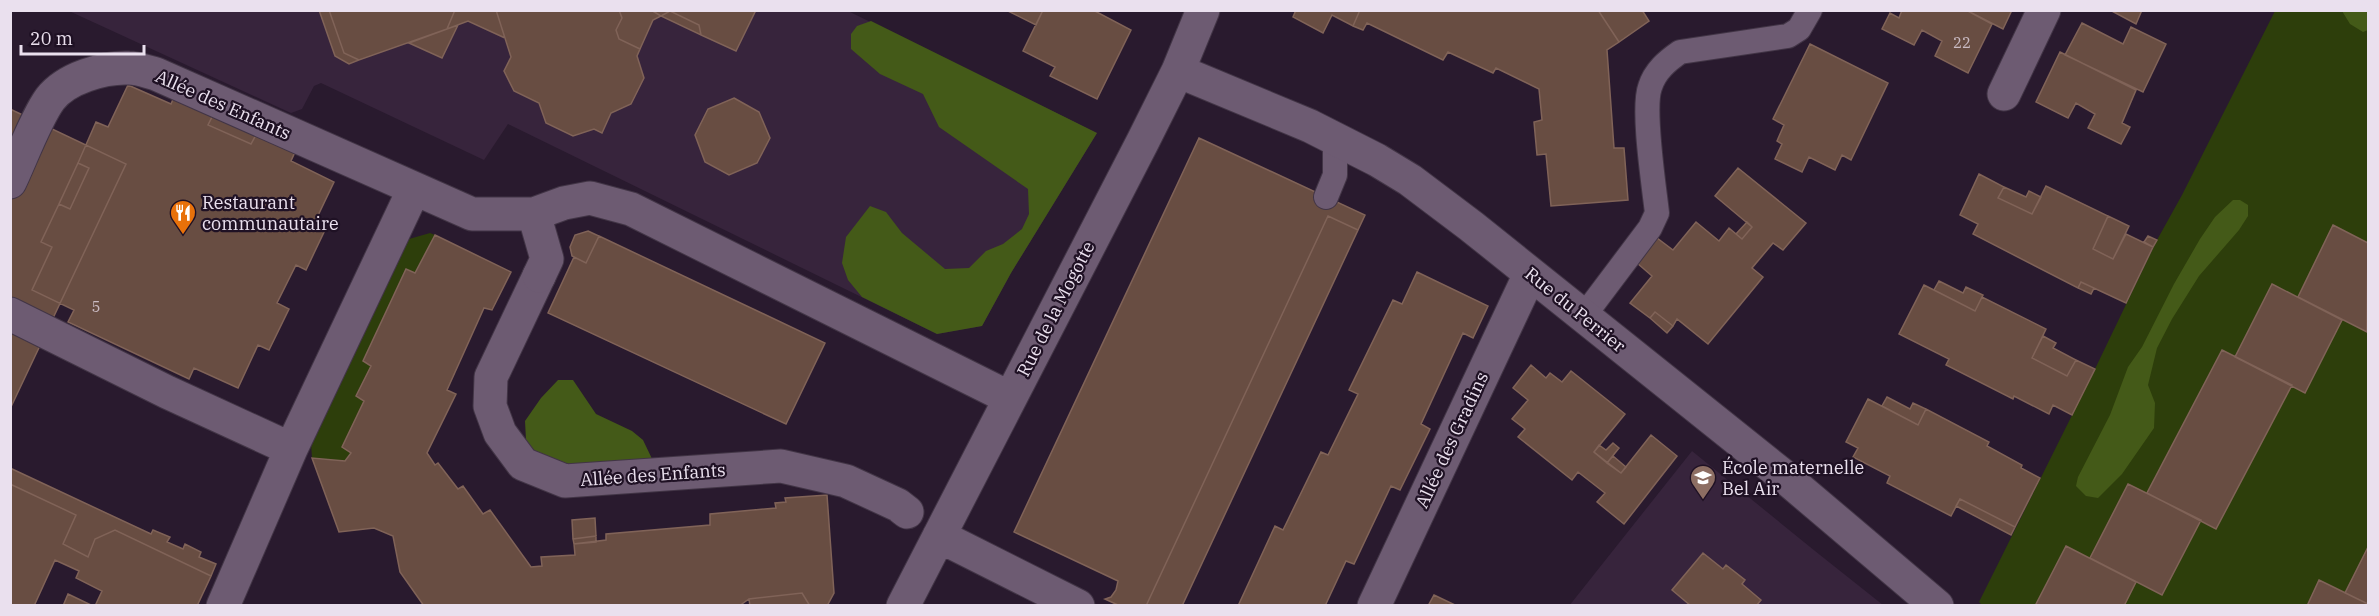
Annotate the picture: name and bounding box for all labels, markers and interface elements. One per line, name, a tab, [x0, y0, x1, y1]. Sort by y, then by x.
scale bar	[21, 18, 144, 56]
text: 20 m	[30, 27, 73, 50]
house number: 22	[1953, 33, 1971, 52]
street label: Allée des Enfants	[152, 64, 294, 145]
place label: Restaurant communautaire	[202, 191, 339, 235]
restaurant icon: Restaurant communautaire	[168, 198, 198, 236]
street label: Rue de la Mogotte	[1011, 237, 1100, 380]
street label: Rue du Perrier	[1520, 262, 1630, 357]
house number: 5	[91, 297, 101, 316]
street label: Allée des Gradins	[1410, 368, 1493, 512]
place label: École maternelle Bel Air	[1722, 456, 1864, 500]
street label: Allée des Enfants	[580, 458, 726, 491]
school or university icon: École maternelle Bel Air	[1688, 463, 1718, 501]

